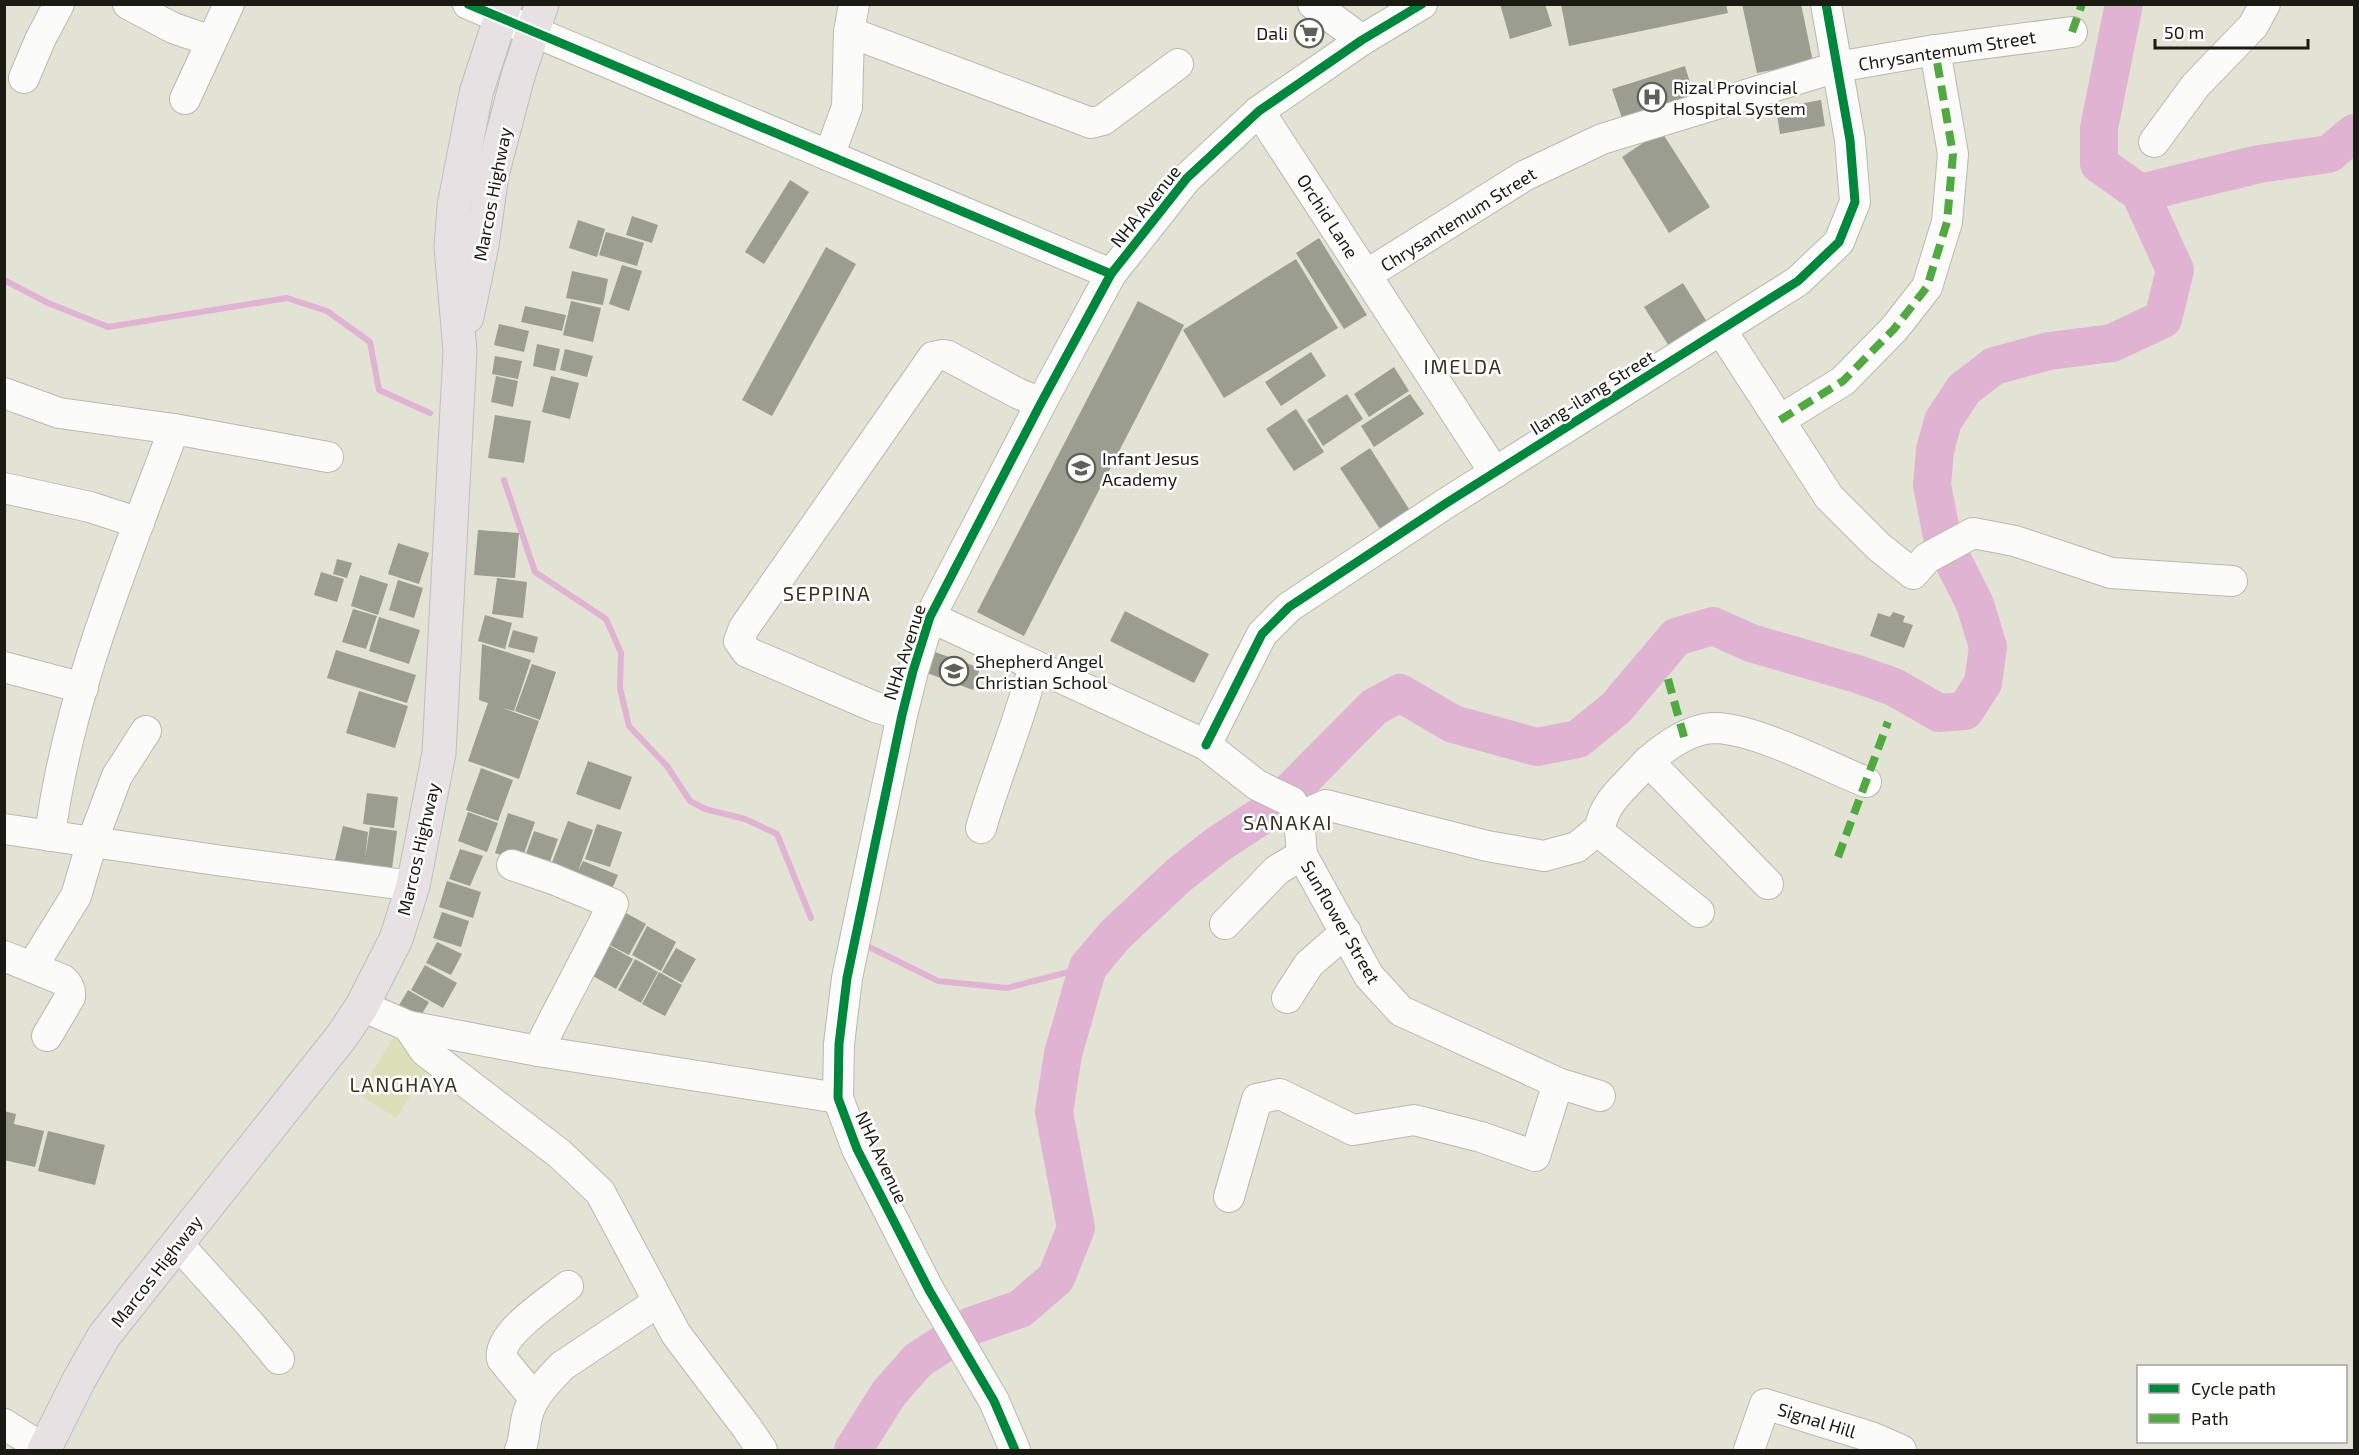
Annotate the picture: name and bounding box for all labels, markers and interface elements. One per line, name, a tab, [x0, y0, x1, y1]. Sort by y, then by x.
scale bar	[2155, 12, 2308, 50]
supermarket icon: Dali	[1293, 17, 1325, 49]
text: 50 m	[2164, 21, 2204, 43]
place label: Dali	[1256, 22, 1288, 44]
street label: Chrysantemum Street	[1857, 25, 2037, 75]
place label: Rizal Provincial Hospital System	[1673, 76, 1806, 119]
hospital icon: Rizal Provincial Hospital System	[1636, 81, 1668, 113]
street label: Marcos Highway	[468, 125, 516, 263]
street label: NHA Avenue	[1105, 160, 1185, 252]
street label: Chrysantemum Street	[1376, 162, 1540, 276]
street label: Orchid Lane	[1293, 170, 1363, 262]
street label: Ilang-ilang Street	[1526, 345, 1658, 439]
district label: IMELDA	[1424, 354, 1502, 378]
place label: Infant Jesus Academy	[1102, 447, 1199, 490]
school or university icon: Infant Jesus Academy	[1065, 452, 1097, 484]
district label: SEPPINA	[783, 581, 871, 605]
street label: NHA Avenue	[878, 601, 930, 703]
place label: Shepherd Angel Christian School	[975, 650, 1108, 693]
school or university icon: Shepherd Angel Christian School	[938, 655, 970, 687]
street label: Marcos Highway	[392, 780, 444, 918]
district label: SANAKAI	[1243, 810, 1333, 834]
street label: Sunflower Street	[1297, 857, 1385, 988]
district label: LANGHAYA	[350, 1072, 458, 1096]
street label: NHA Avenue	[851, 1107, 913, 1207]
street label: Marcos Highway	[106, 1210, 207, 1331]
legend	[2137, 1365, 2347, 1443]
text: Cycle path	[2191, 1377, 2276, 1399]
street label: Signal Hill	[1775, 1398, 1860, 1443]
text: Path	[2191, 1407, 2229, 1429]

